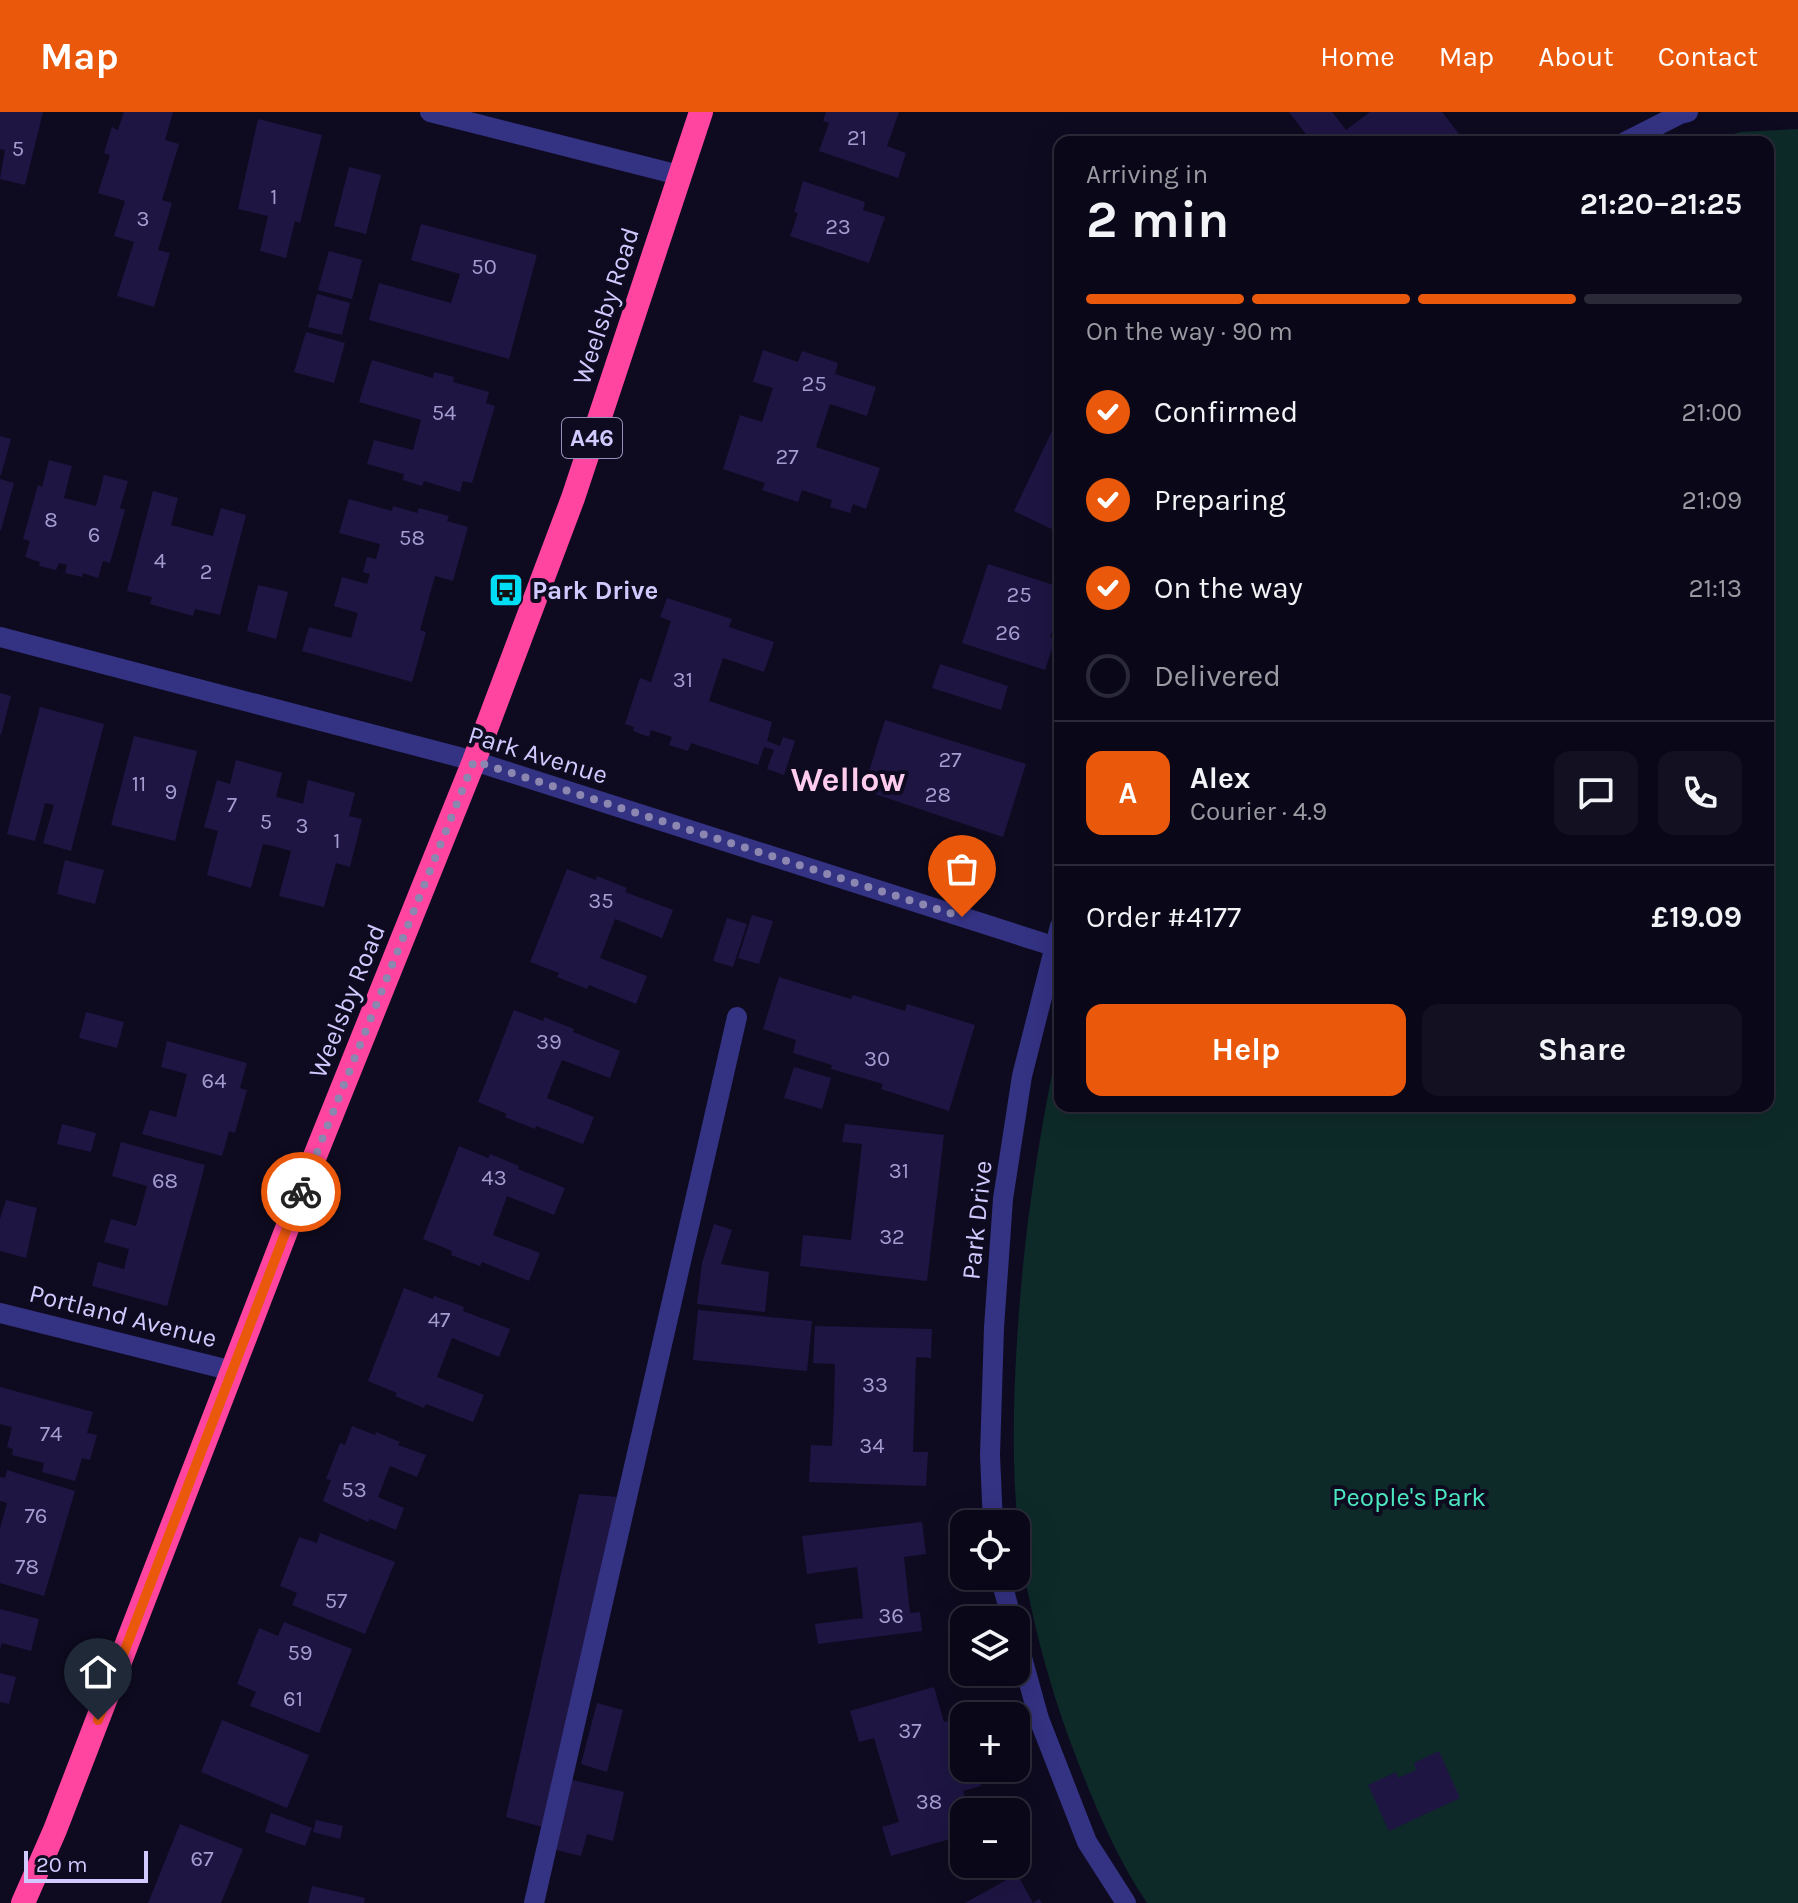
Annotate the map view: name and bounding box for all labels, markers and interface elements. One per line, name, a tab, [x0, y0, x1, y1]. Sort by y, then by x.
text: Map	[40, 34, 119, 79]
text: Home	[1320, 40, 1395, 73]
text: Map	[1439, 40, 1494, 73]
text: About	[1538, 40, 1614, 73]
text: Contact	[1658, 40, 1758, 73]
house number: 21	[847, 125, 867, 151]
house number: 5	[12, 136, 24, 162]
text: Arriving in	[1086, 159, 1208, 190]
house number: 1	[270, 184, 278, 210]
text: 21:20–21:25	[1580, 186, 1742, 222]
text: 2 min	[1086, 189, 1229, 250]
house number: 3	[137, 206, 150, 232]
house number: 23	[825, 214, 851, 240]
street label: Weelsby Road	[566, 223, 646, 389]
house number: 50	[471, 254, 497, 280]
text: On the way · 90 m	[1086, 316, 1293, 347]
house number: 25	[801, 371, 827, 397]
icon: check	[1086, 390, 1130, 434]
text: Confirmed	[1154, 394, 1298, 430]
text: 21:00	[1681, 397, 1742, 428]
house number: 54	[432, 400, 456, 426]
road number: A46	[562, 418, 622, 458]
house number: 27	[775, 444, 799, 470]
icon: check	[1086, 478, 1130, 522]
text: Preparing	[1154, 482, 1286, 518]
text: 21:09	[1682, 485, 1742, 516]
house number: 8	[44, 507, 58, 533]
house number: 6	[88, 522, 100, 548]
house number: 58	[399, 525, 425, 551]
house number: 4	[154, 548, 166, 574]
house number: 2	[200, 559, 212, 585]
icon: check	[1086, 566, 1130, 610]
text: On the way	[1154, 570, 1303, 606]
bus stop icon: Park Drive	[487, 571, 525, 609]
text: 21:13	[1688, 573, 1742, 604]
place label: Park Drive	[532, 575, 658, 606]
house number: 25	[1006, 582, 1032, 608]
house number: 26	[995, 620, 1021, 646]
text: Delivered	[1154, 658, 1281, 694]
house number: 31	[673, 667, 693, 693]
street label: Park Avenue	[464, 719, 612, 791]
house number: 27	[938, 747, 962, 773]
button: chat	[1554, 751, 1638, 835]
button: phone	[1658, 751, 1742, 835]
district label: Wellow	[791, 760, 906, 800]
text: Alex	[1190, 760, 1250, 796]
house number: 11	[132, 771, 146, 797]
text: A	[1119, 775, 1137, 811]
house number: 9	[165, 779, 177, 805]
house number: 28	[925, 782, 951, 808]
house number: 7	[227, 792, 237, 818]
text: Courier · 4.9	[1190, 796, 1327, 827]
house number: 5	[260, 809, 272, 835]
house number: 3	[296, 813, 309, 839]
house number: 1	[333, 828, 341, 854]
pin	[928, 835, 996, 917]
icon: bag	[940, 847, 984, 891]
house number: 35	[588, 888, 614, 914]
text: Order #4177	[1086, 899, 1241, 935]
text: £19.09	[1651, 899, 1742, 935]
street label: Weelsby Road	[302, 919, 392, 1083]
button: Help	[1086, 1004, 1406, 1096]
button: Share	[1422, 1004, 1742, 1096]
house number: 39	[536, 1029, 562, 1055]
house number: 30	[864, 1046, 890, 1072]
house number: 64	[202, 1068, 226, 1094]
courier	[261, 1152, 341, 1232]
house number: 31	[889, 1158, 909, 1184]
street label: Park Drive	[955, 1159, 999, 1281]
house number: 43	[481, 1165, 507, 1191]
house number: 68	[152, 1168, 178, 1194]
icon: bike	[279, 1170, 323, 1214]
house number: 32	[879, 1224, 905, 1250]
street label: Portland Avenue	[26, 1278, 220, 1354]
house number: 47	[428, 1307, 450, 1333]
house number: 33	[862, 1372, 888, 1398]
house number: 74	[40, 1421, 62, 1447]
house number: 34	[859, 1433, 885, 1459]
house number: 53	[341, 1477, 367, 1503]
park label: People's Park	[1332, 1482, 1486, 1513]
house number: 76	[25, 1503, 47, 1529]
map controls	[950, 1510, 1030, 1878]
button: locate	[950, 1510, 1030, 1590]
house number: 78	[15, 1554, 39, 1580]
house number: 57	[325, 1588, 347, 1614]
house number: 36	[878, 1603, 904, 1629]
button: layers	[950, 1606, 1030, 1686]
pin	[64, 1638, 132, 1720]
house number: 59	[287, 1640, 313, 1666]
icon: home	[76, 1650, 120, 1694]
house number: 61	[283, 1686, 303, 1712]
button: +	[950, 1702, 1030, 1782]
house number: 37	[898, 1718, 922, 1744]
house number: 38	[916, 1789, 942, 1815]
button: −	[950, 1798, 1030, 1878]
house number: 67	[191, 1846, 213, 1872]
scale bar	[24, 1847, 148, 1883]
text: 20 m	[36, 1852, 88, 1878]

